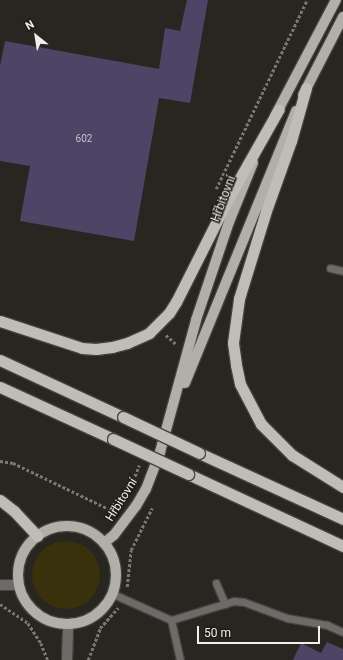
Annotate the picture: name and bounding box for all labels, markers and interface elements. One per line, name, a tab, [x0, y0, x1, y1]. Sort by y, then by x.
north arrow	[16, 16, 56, 56]
text: N	[23, 18, 36, 33]
house number: 602	[76, 133, 92, 145]
street label: Hřbitovní	[209, 174, 239, 224]
street label: Hřbitovní	[103, 476, 141, 524]
scale bar	[199, 618, 322, 644]
text: 50 m	[204, 626, 231, 640]

